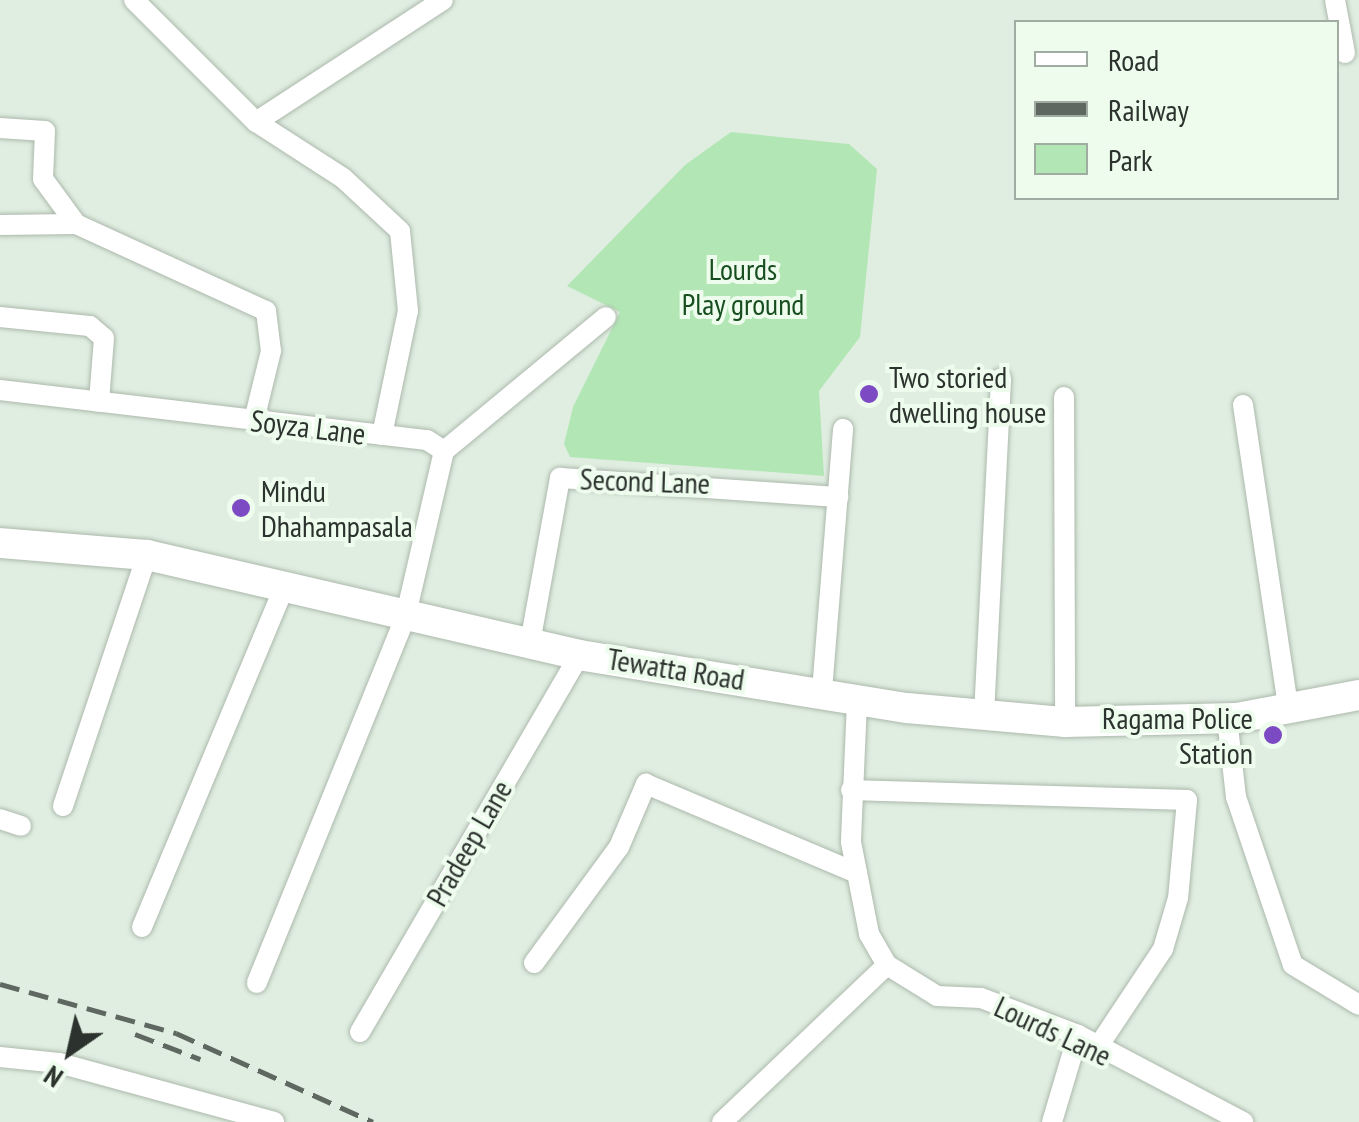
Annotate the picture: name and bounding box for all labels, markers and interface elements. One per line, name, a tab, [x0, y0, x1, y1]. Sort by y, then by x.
legend	[1014, 20, 1339, 200]
text: Road	[1108, 40, 1159, 79]
text: Railway	[1108, 90, 1189, 129]
text: Park	[1108, 140, 1153, 179]
park label: Lourds Play ground	[681, 251, 805, 322]
place label: Two storied dwelling house	[889, 359, 1046, 430]
marker: Two storied dwelling house	[858, 383, 880, 405]
street label: Soyza Lane	[249, 402, 367, 452]
street label: Second Lane	[579, 461, 711, 501]
place label: Mindu Dhahampasala	[261, 473, 413, 544]
marker: Mindu Dhahampasala	[230, 497, 252, 519]
street label: Tewatta Road	[605, 640, 747, 698]
place label: Ragama Police Station	[1102, 700, 1253, 770]
marker: Ragama Police Station	[1262, 724, 1284, 746]
street label: Pradeep Lane	[419, 774, 519, 912]
street label: Lourds Lane	[989, 988, 1117, 1074]
north arrow	[20, 1002, 120, 1102]
text: N	[36, 1058, 70, 1097]

